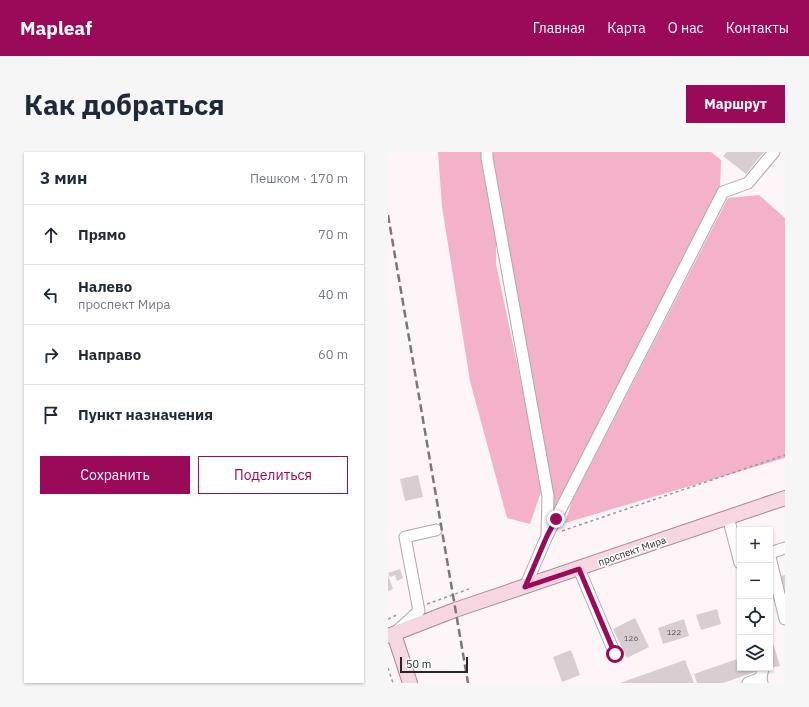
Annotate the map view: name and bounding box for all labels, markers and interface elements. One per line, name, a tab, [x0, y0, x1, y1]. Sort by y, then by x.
text: Mapleaf	[20, 16, 92, 40]
text: Главная	[533, 19, 585, 37]
text: Карта	[607, 19, 646, 37]
text: О нас	[668, 19, 704, 37]
text: Контакты	[726, 19, 789, 37]
button: Маршрут	[686, 85, 785, 123]
text: Как добраться	[24, 86, 225, 123]
text: 3 мин	[40, 167, 87, 189]
text: Пешком · 170 m	[250, 170, 348, 187]
icon: ahead	[40, 224, 62, 246]
text: Прямо	[78, 225, 126, 244]
text: 70 m	[318, 226, 348, 243]
text: Налево	[78, 277, 132, 296]
icon: left	[40, 284, 62, 306]
text: 40 m	[318, 286, 348, 303]
text: проспект Мира	[78, 296, 170, 313]
icon: right	[40, 344, 62, 366]
text: Направо	[78, 345, 141, 364]
text: 60 m	[318, 346, 348, 363]
icon: arrive	[40, 404, 62, 426]
text: Пункт назначения	[78, 405, 213, 424]
button: Сохранить	[40, 456, 190, 494]
button: Поделиться	[198, 456, 348, 494]
route end	[547, 510, 565, 528]
map controls	[737, 527, 773, 671]
button: +	[737, 527, 773, 563]
street label: проспект Мира	[596, 533, 668, 569]
button: −	[737, 563, 773, 599]
button: locate	[737, 599, 773, 635]
house number: 122	[667, 627, 681, 637]
house number: 126	[624, 633, 638, 643]
button: layers	[737, 635, 773, 671]
route start	[606, 645, 624, 663]
scale bar	[400, 655, 468, 674]
text: 50 m	[406, 657, 431, 671]

